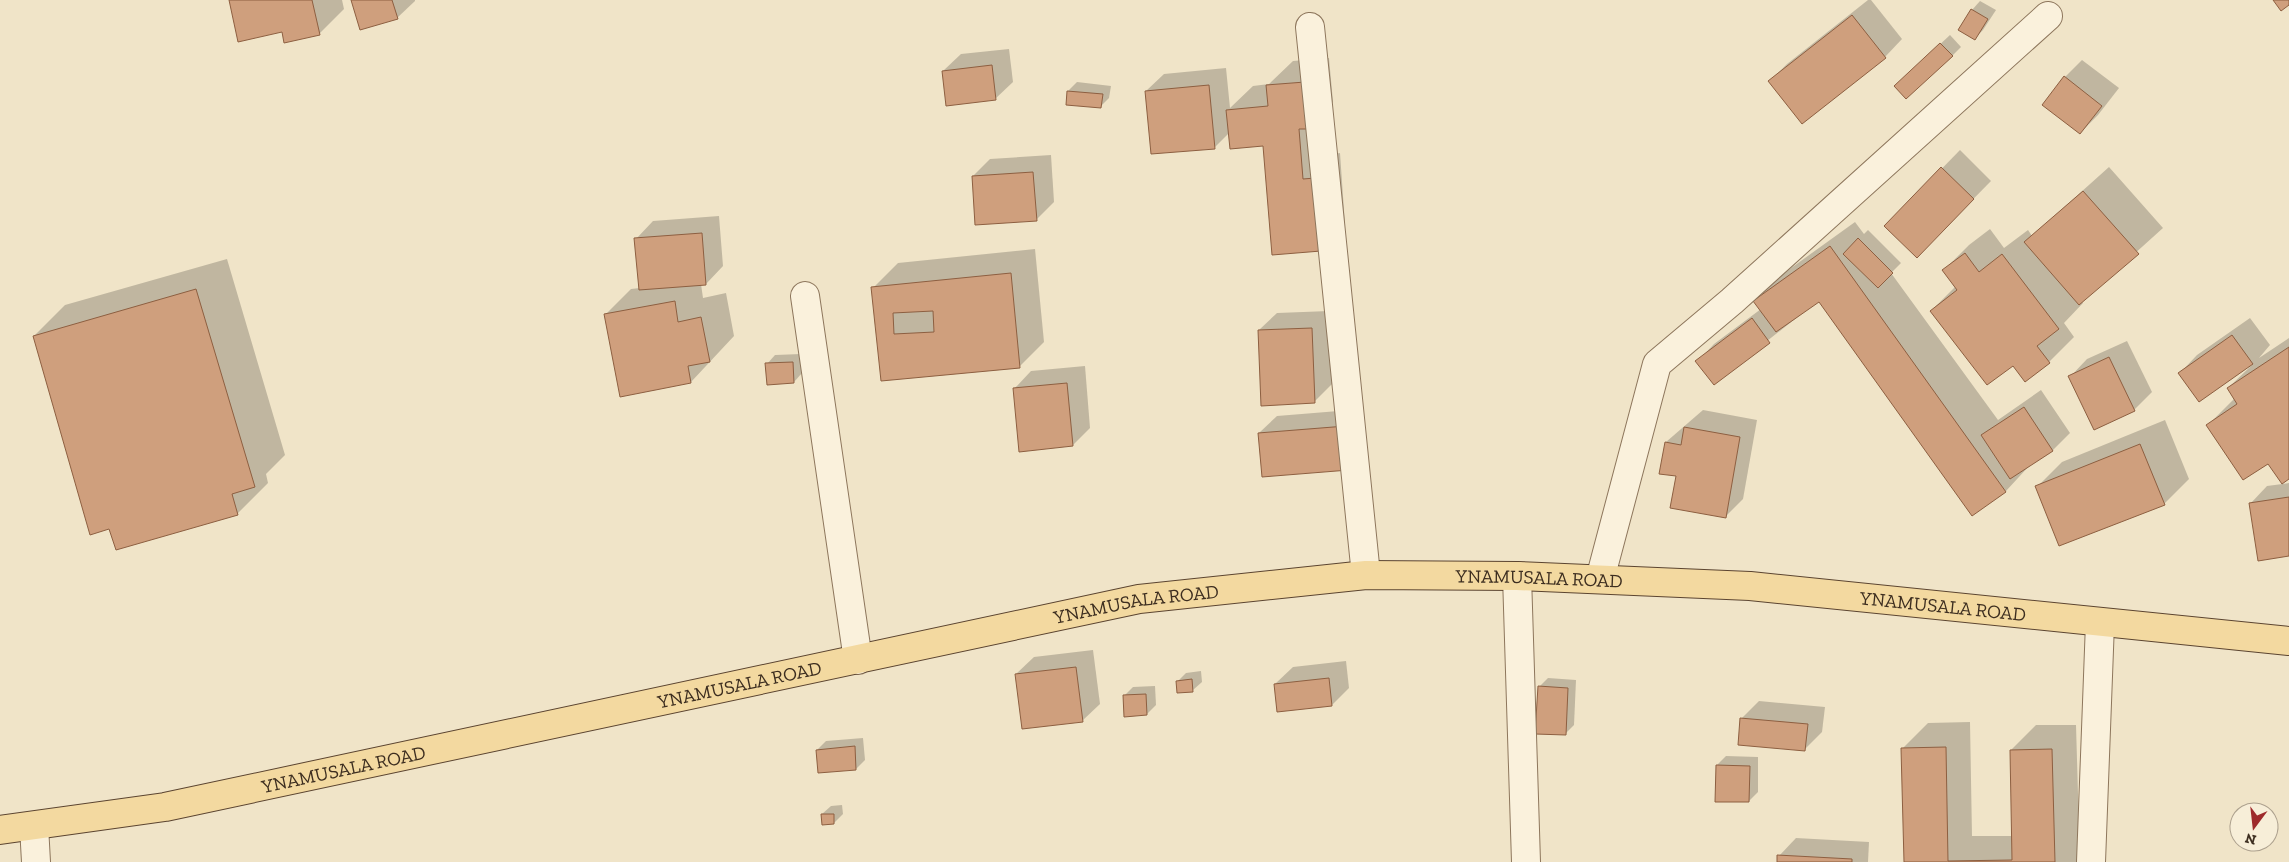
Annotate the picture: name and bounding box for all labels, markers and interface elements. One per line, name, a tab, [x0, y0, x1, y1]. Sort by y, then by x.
street label: YNAMUSALA ROAD	[1455, 564, 1623, 592]
street label: YNAMUSALA ROAD	[1050, 579, 1220, 629]
street label: YNAMUSALA ROAD	[1858, 586, 2027, 626]
street label: YNAMUSALA ROAD	[654, 656, 824, 713]
street label: YNAMUSALA ROAD	[258, 740, 427, 798]
north arrow	[2229, 802, 2279, 852]
text: N	[2243, 829, 2258, 849]

